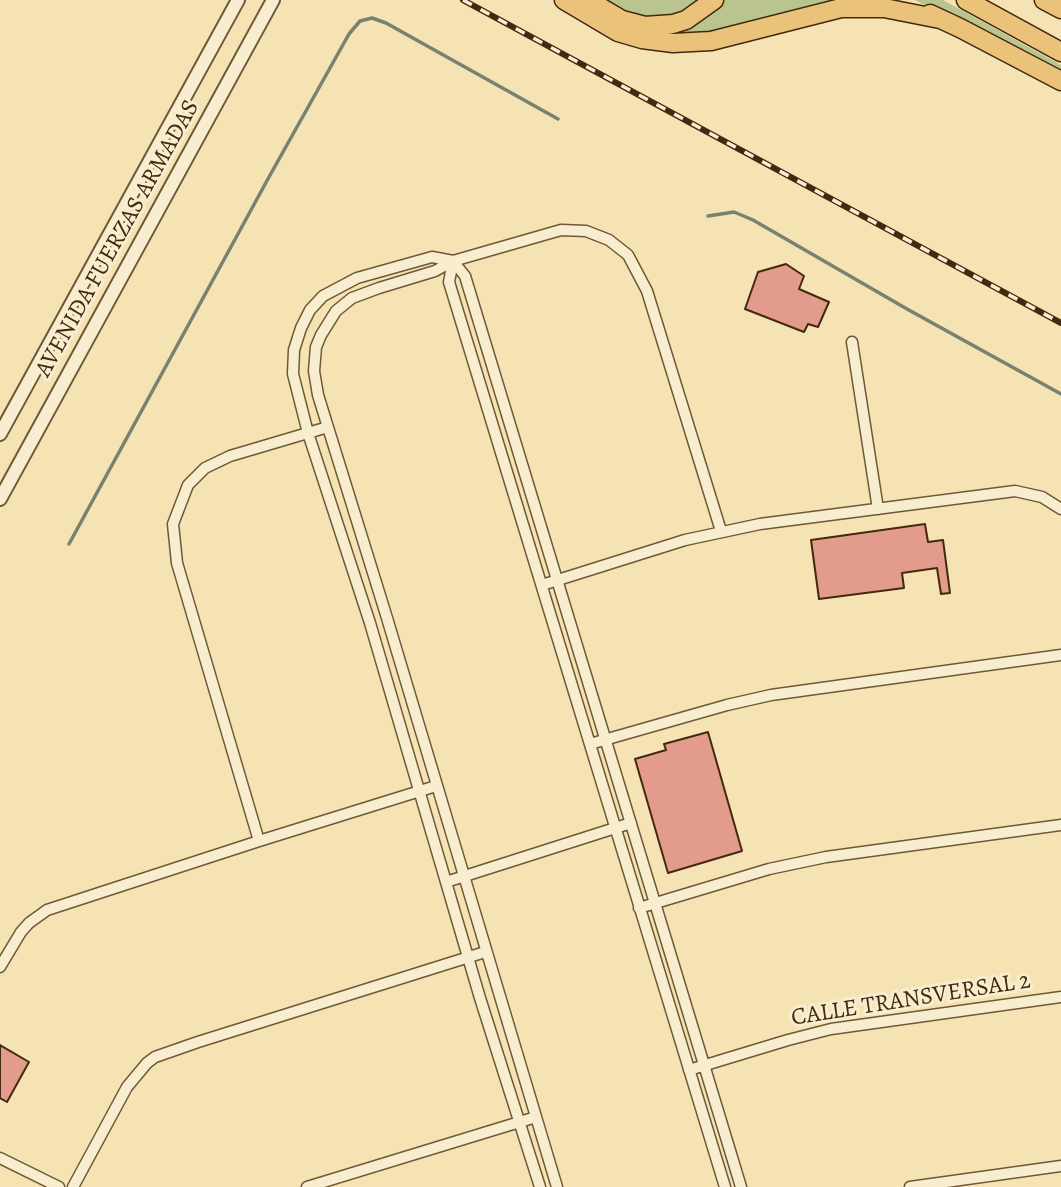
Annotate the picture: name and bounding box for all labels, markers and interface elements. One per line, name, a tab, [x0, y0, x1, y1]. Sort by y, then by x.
street label: AVENIDA FUERZAS ARMADAS	[30, 96, 206, 382]
street label: CALLE TRANSVERSAL 2	[789, 967, 1033, 1033]

